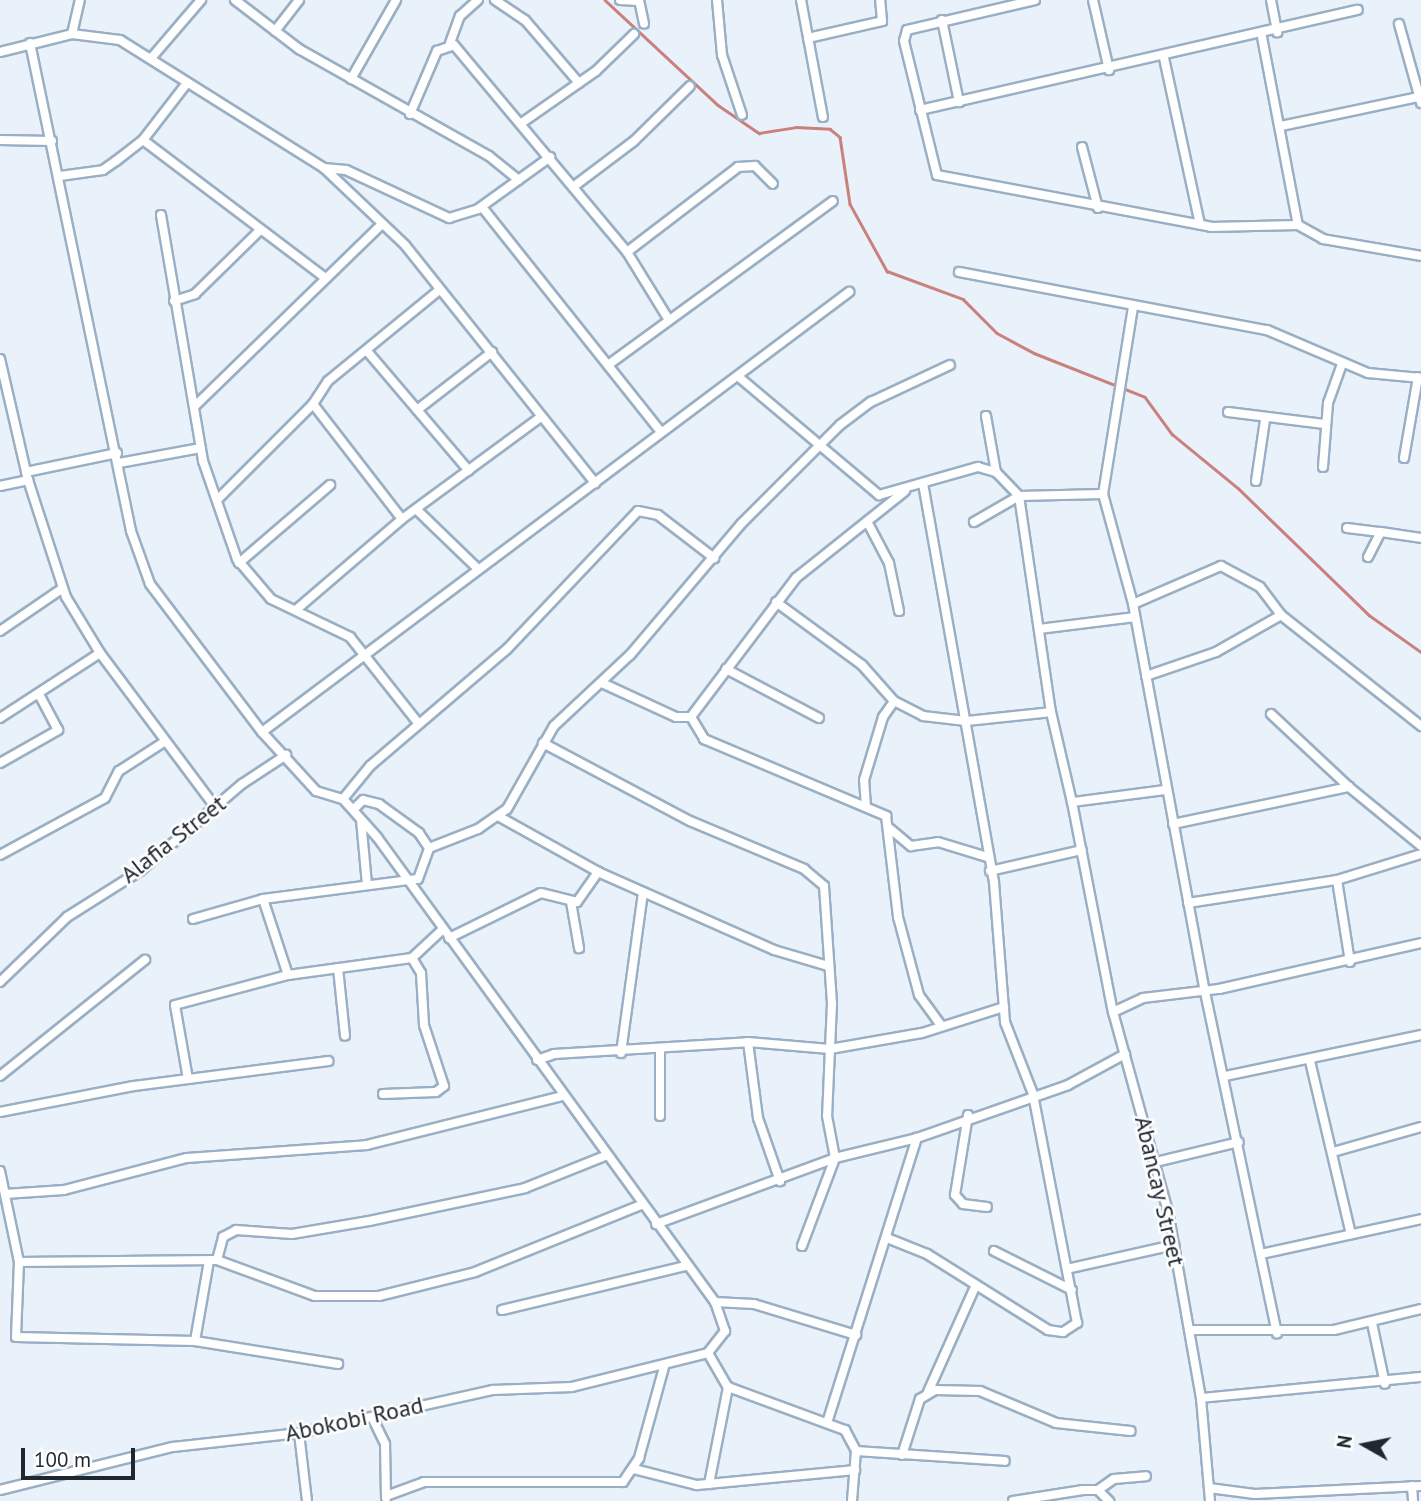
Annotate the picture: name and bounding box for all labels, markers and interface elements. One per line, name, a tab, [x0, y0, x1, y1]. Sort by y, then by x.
street label: Alafia Street	[115, 789, 231, 889]
street label: Abancay Street	[1129, 1113, 1191, 1269]
street label: Abokobi Road	[282, 1390, 426, 1448]
north arrow	[1330, 1410, 1400, 1480]
scale bar	[24, 1434, 138, 1478]
text: N	[1331, 1434, 1357, 1450]
text: 100 m	[34, 1446, 91, 1473]

